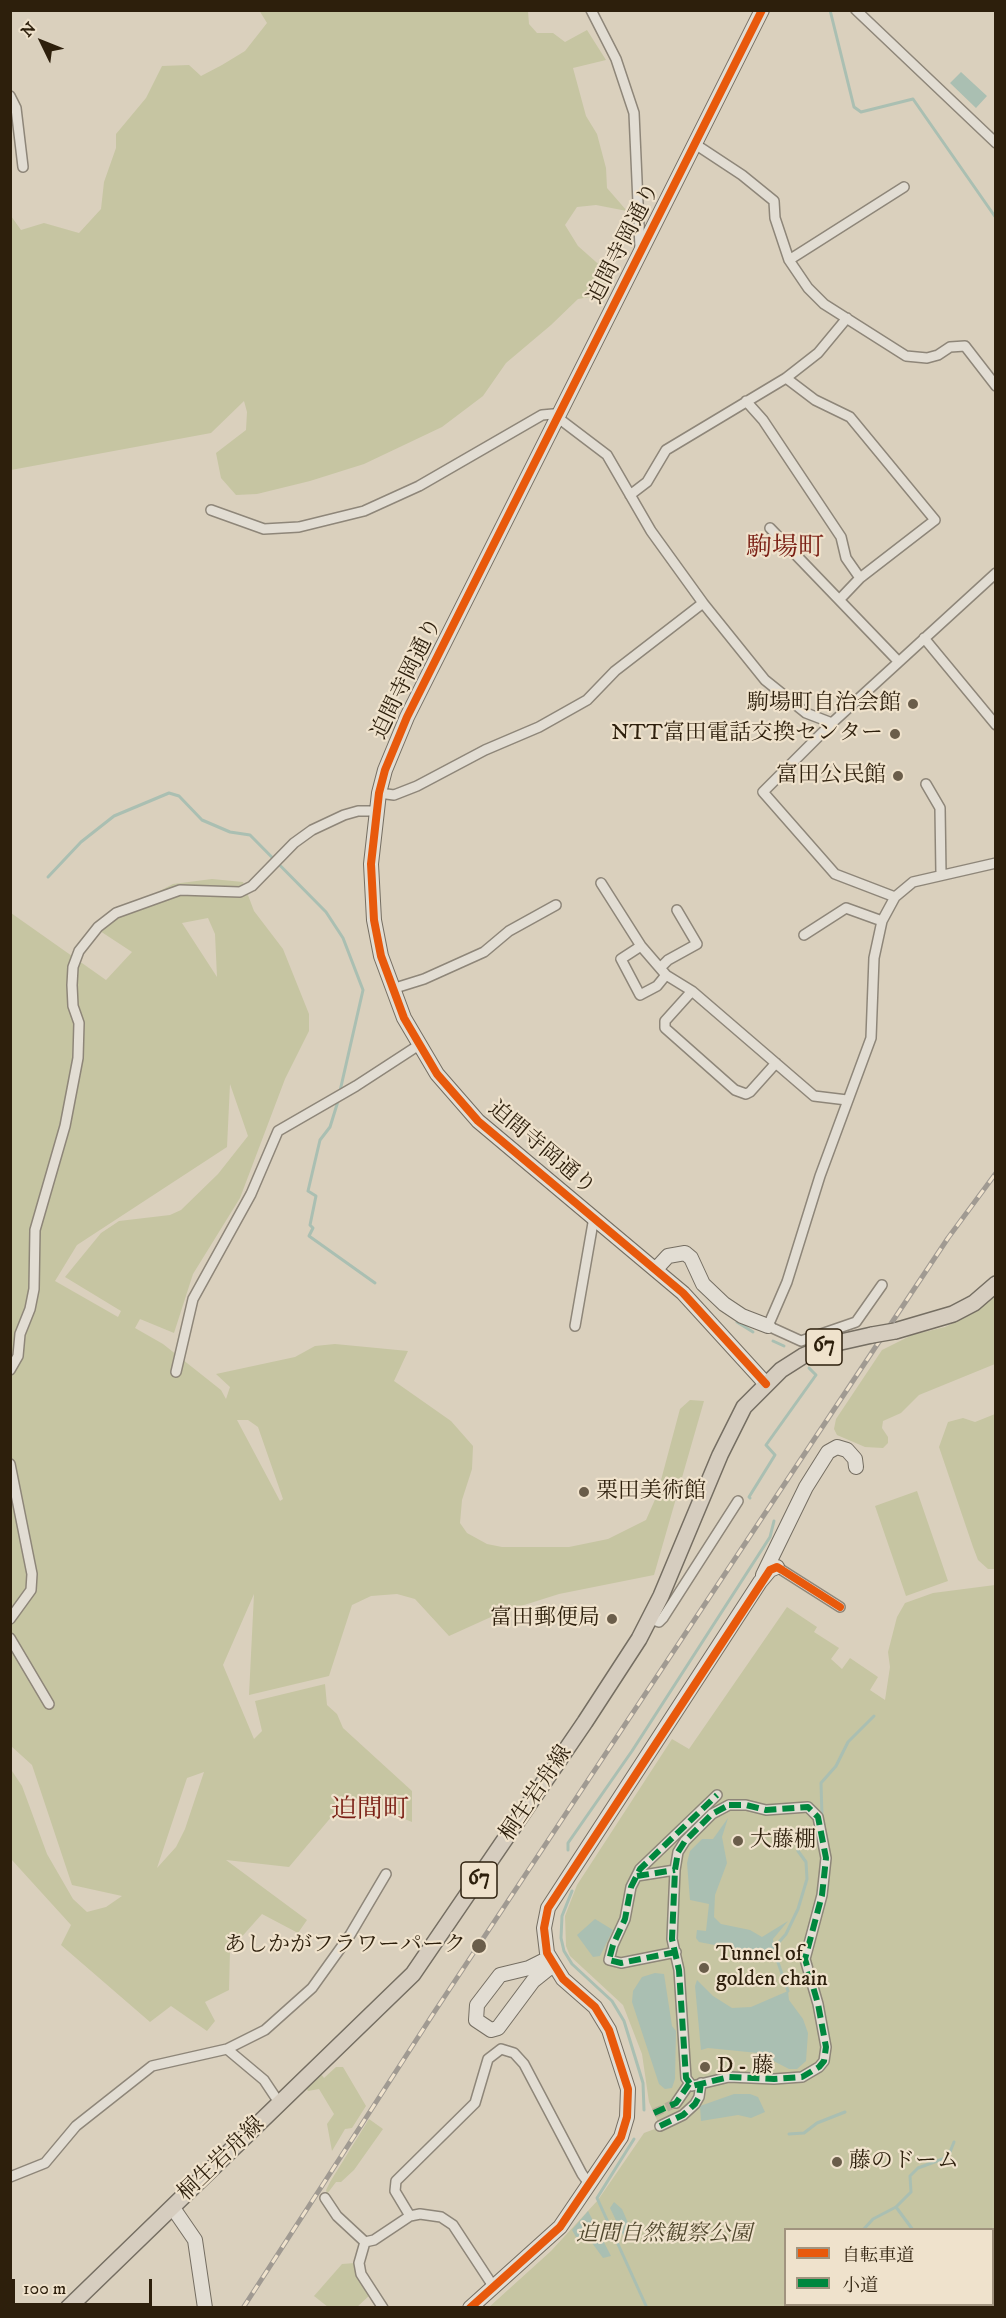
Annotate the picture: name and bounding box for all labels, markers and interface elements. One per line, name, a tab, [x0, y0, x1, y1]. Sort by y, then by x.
north arrow	[12, 12, 72, 72]
text: N	[17, 18, 41, 41]
street label: 迫間寺岡通り	[583, 179, 667, 309]
district label: 駒場町	[746, 534, 824, 566]
street label: 迫間寺岡通り	[367, 614, 449, 744]
place label: 駒場町自治会館	[747, 691, 901, 717]
marker: 駒場町自治会館	[906, 697, 920, 711]
place label: NTT富田電話交換センター	[611, 721, 883, 747]
marker: NTT富田電話交換センター	[888, 727, 902, 741]
place label: 富田公民館	[776, 763, 886, 789]
marker: 富田公民館	[891, 769, 905, 783]
street label: 迫間寺岡通り	[482, 1096, 600, 1202]
road number: 67	[806, 1329, 842, 1365]
place label: 栗田美術館	[596, 1479, 706, 1505]
marker: 栗田美術館	[577, 1485, 591, 1499]
place label: 富田郵便局	[490, 1606, 600, 1632]
marker: 富田郵便局	[605, 1612, 619, 1626]
street label: 桐生岩舟線	[495, 1741, 579, 1847]
district label: 迫間町	[331, 1796, 409, 1828]
place label: 大藤棚	[750, 1828, 816, 1854]
marker: 大藤棚	[731, 1834, 745, 1848]
road number: 67	[461, 1862, 497, 1898]
place label: あしかがフラワーパーク	[224, 1933, 466, 1959]
marker: あしかがフラワーパーク	[470, 1937, 488, 1955]
place label: Tunnel of golden chain	[716, 1942, 828, 1994]
marker: Tunnel of golden chain	[697, 1961, 711, 1975]
place label: D - 藤	[717, 2054, 774, 2080]
marker: D - 藤	[698, 2060, 712, 2074]
street label: 桐生岩舟線	[173, 2112, 271, 2208]
place label: 藤のドーム	[849, 2149, 959, 2175]
marker: 藤のドーム	[830, 2155, 844, 2169]
park label: 迫間自然観察公園	[576, 2222, 752, 2248]
legend	[784, 2228, 994, 2306]
text: 自転車道	[842, 2245, 914, 2267]
scale bar	[15, 2267, 154, 2305]
text: 小道	[842, 2275, 878, 2297]
text: 100 m	[23, 2278, 66, 2300]

